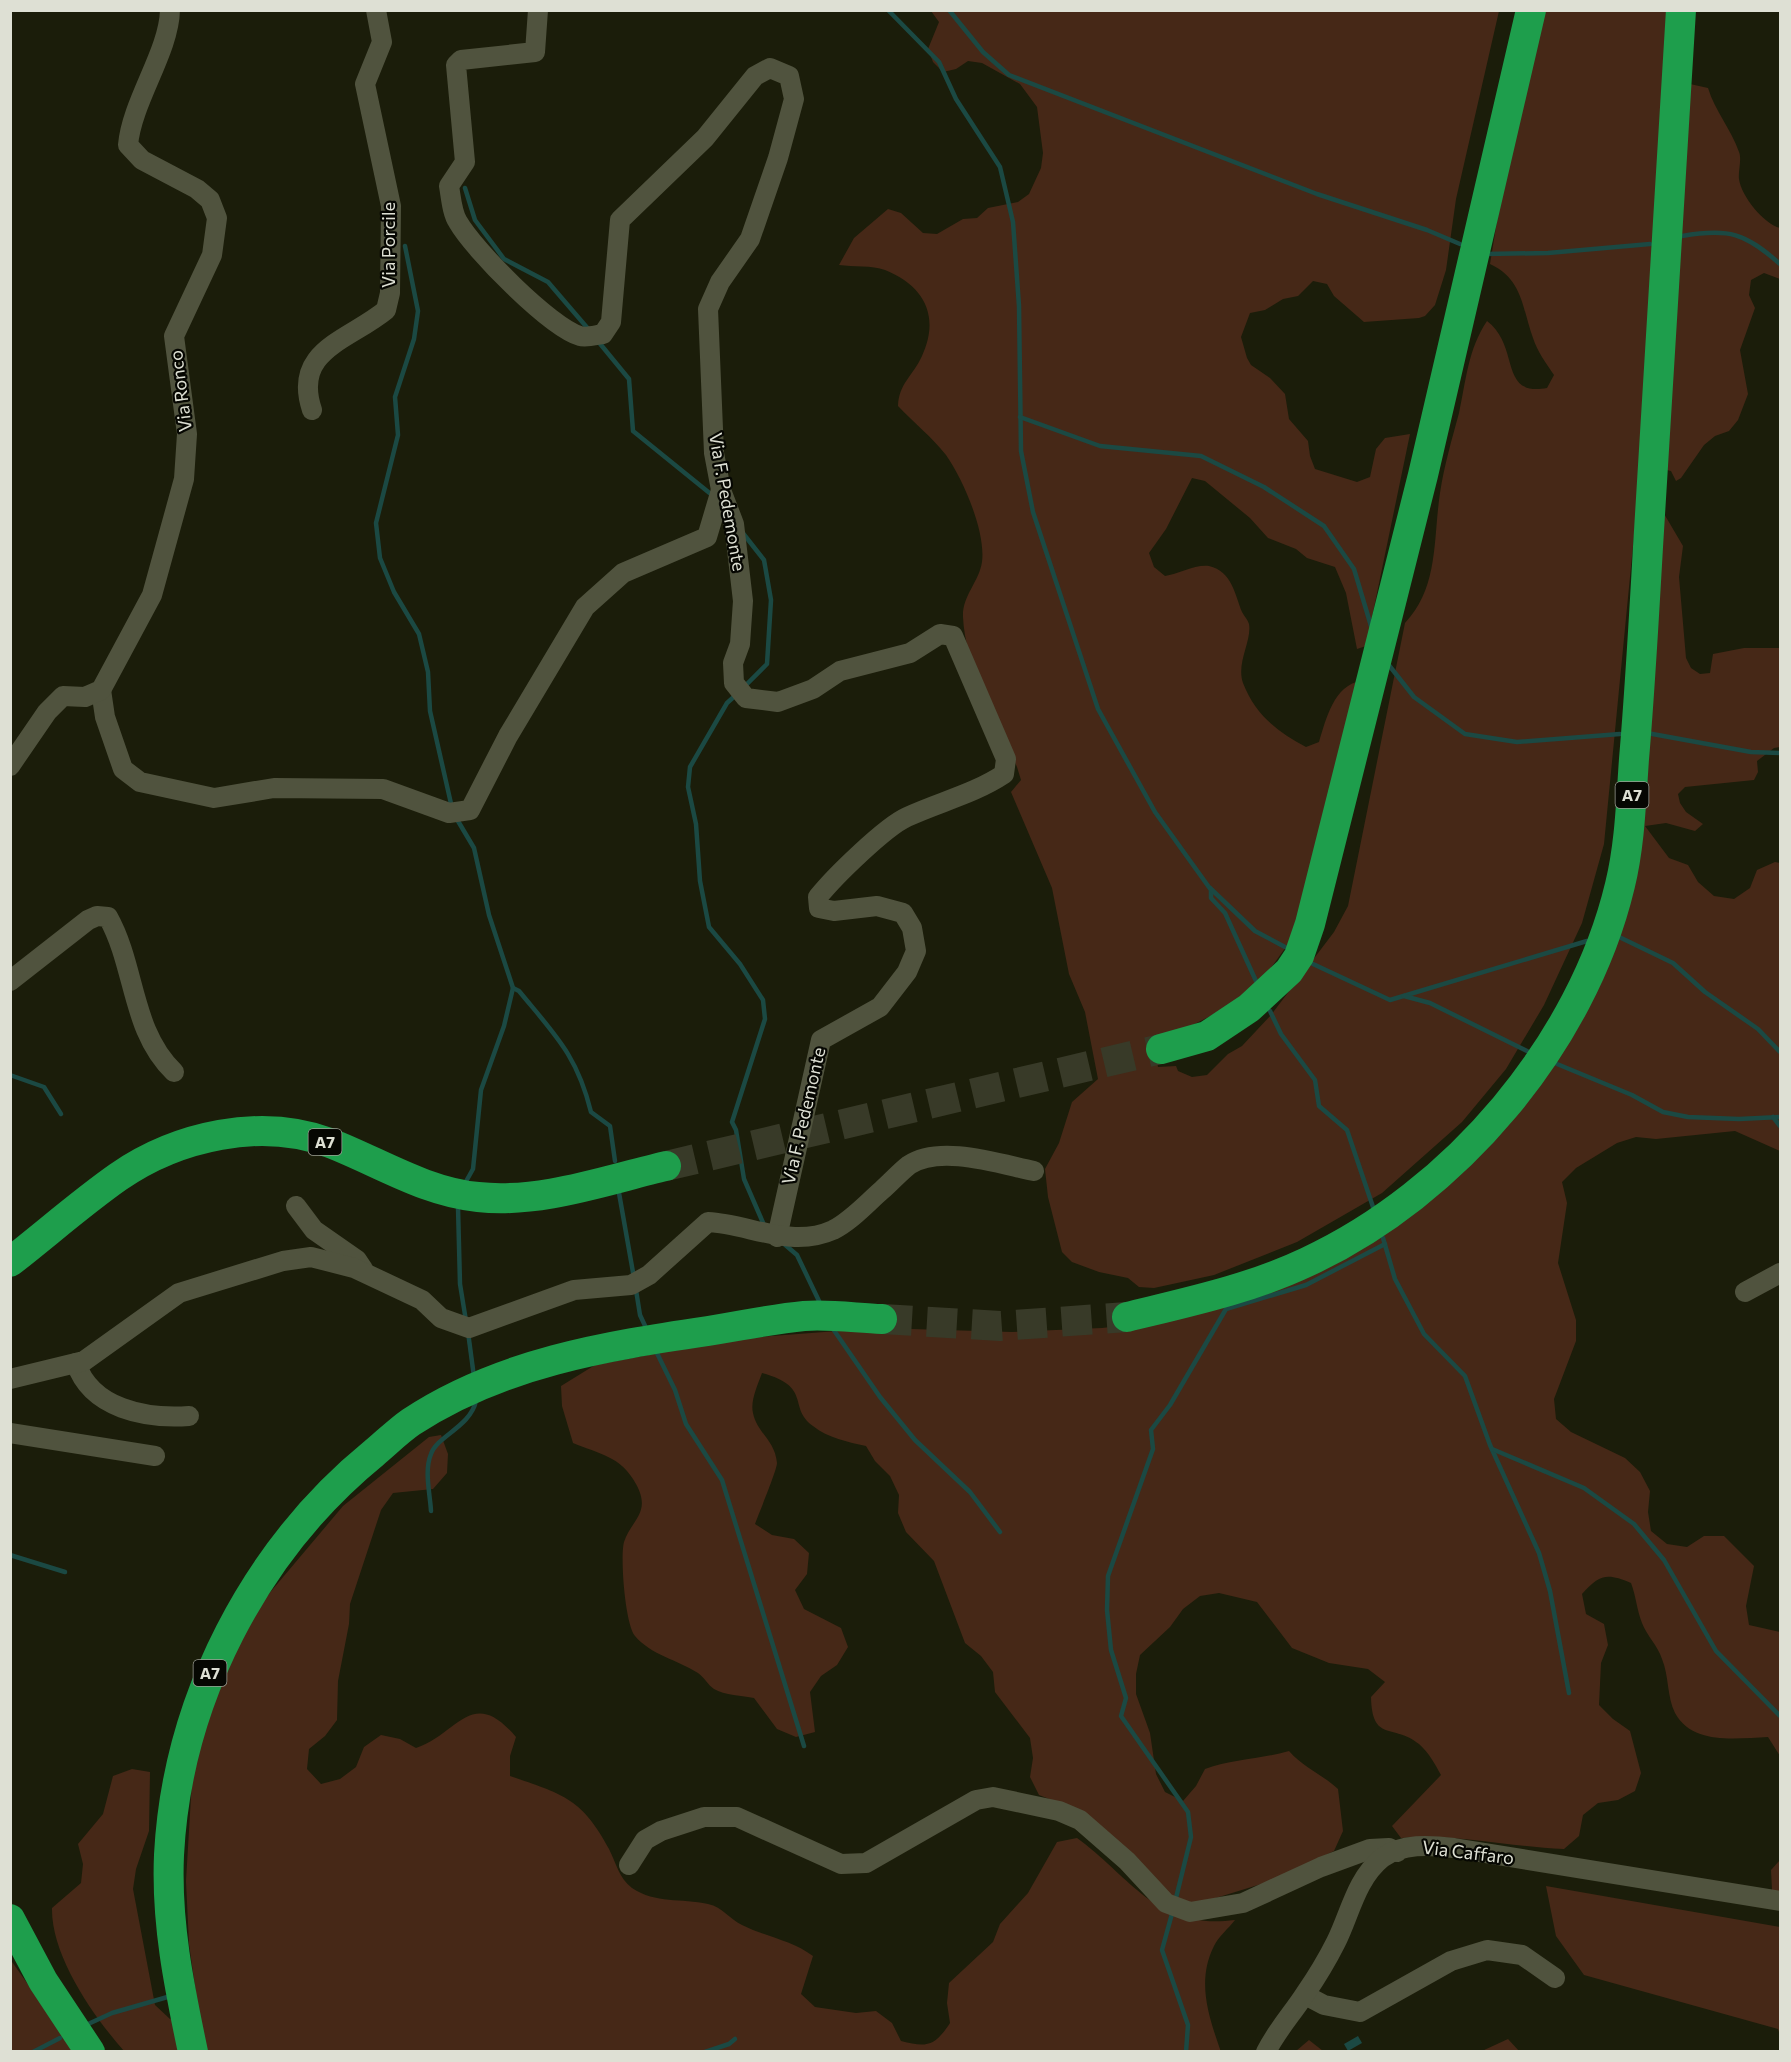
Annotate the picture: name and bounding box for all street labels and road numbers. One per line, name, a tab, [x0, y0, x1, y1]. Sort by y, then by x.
street label: Via Porcile	[377, 202, 399, 288]
street label: Via Ronco	[164, 349, 196, 433]
street label: Via F. Pedemonte	[705, 431, 751, 573]
road number: A7	[1616, 782, 1648, 808]
street label: Via F. Pedemonte	[777, 1045, 830, 1187]
road number: A7	[308, 1129, 342, 1155]
road number: A7	[194, 1660, 226, 1686]
street label: Via Caffaro	[1421, 1835, 1515, 1869]

